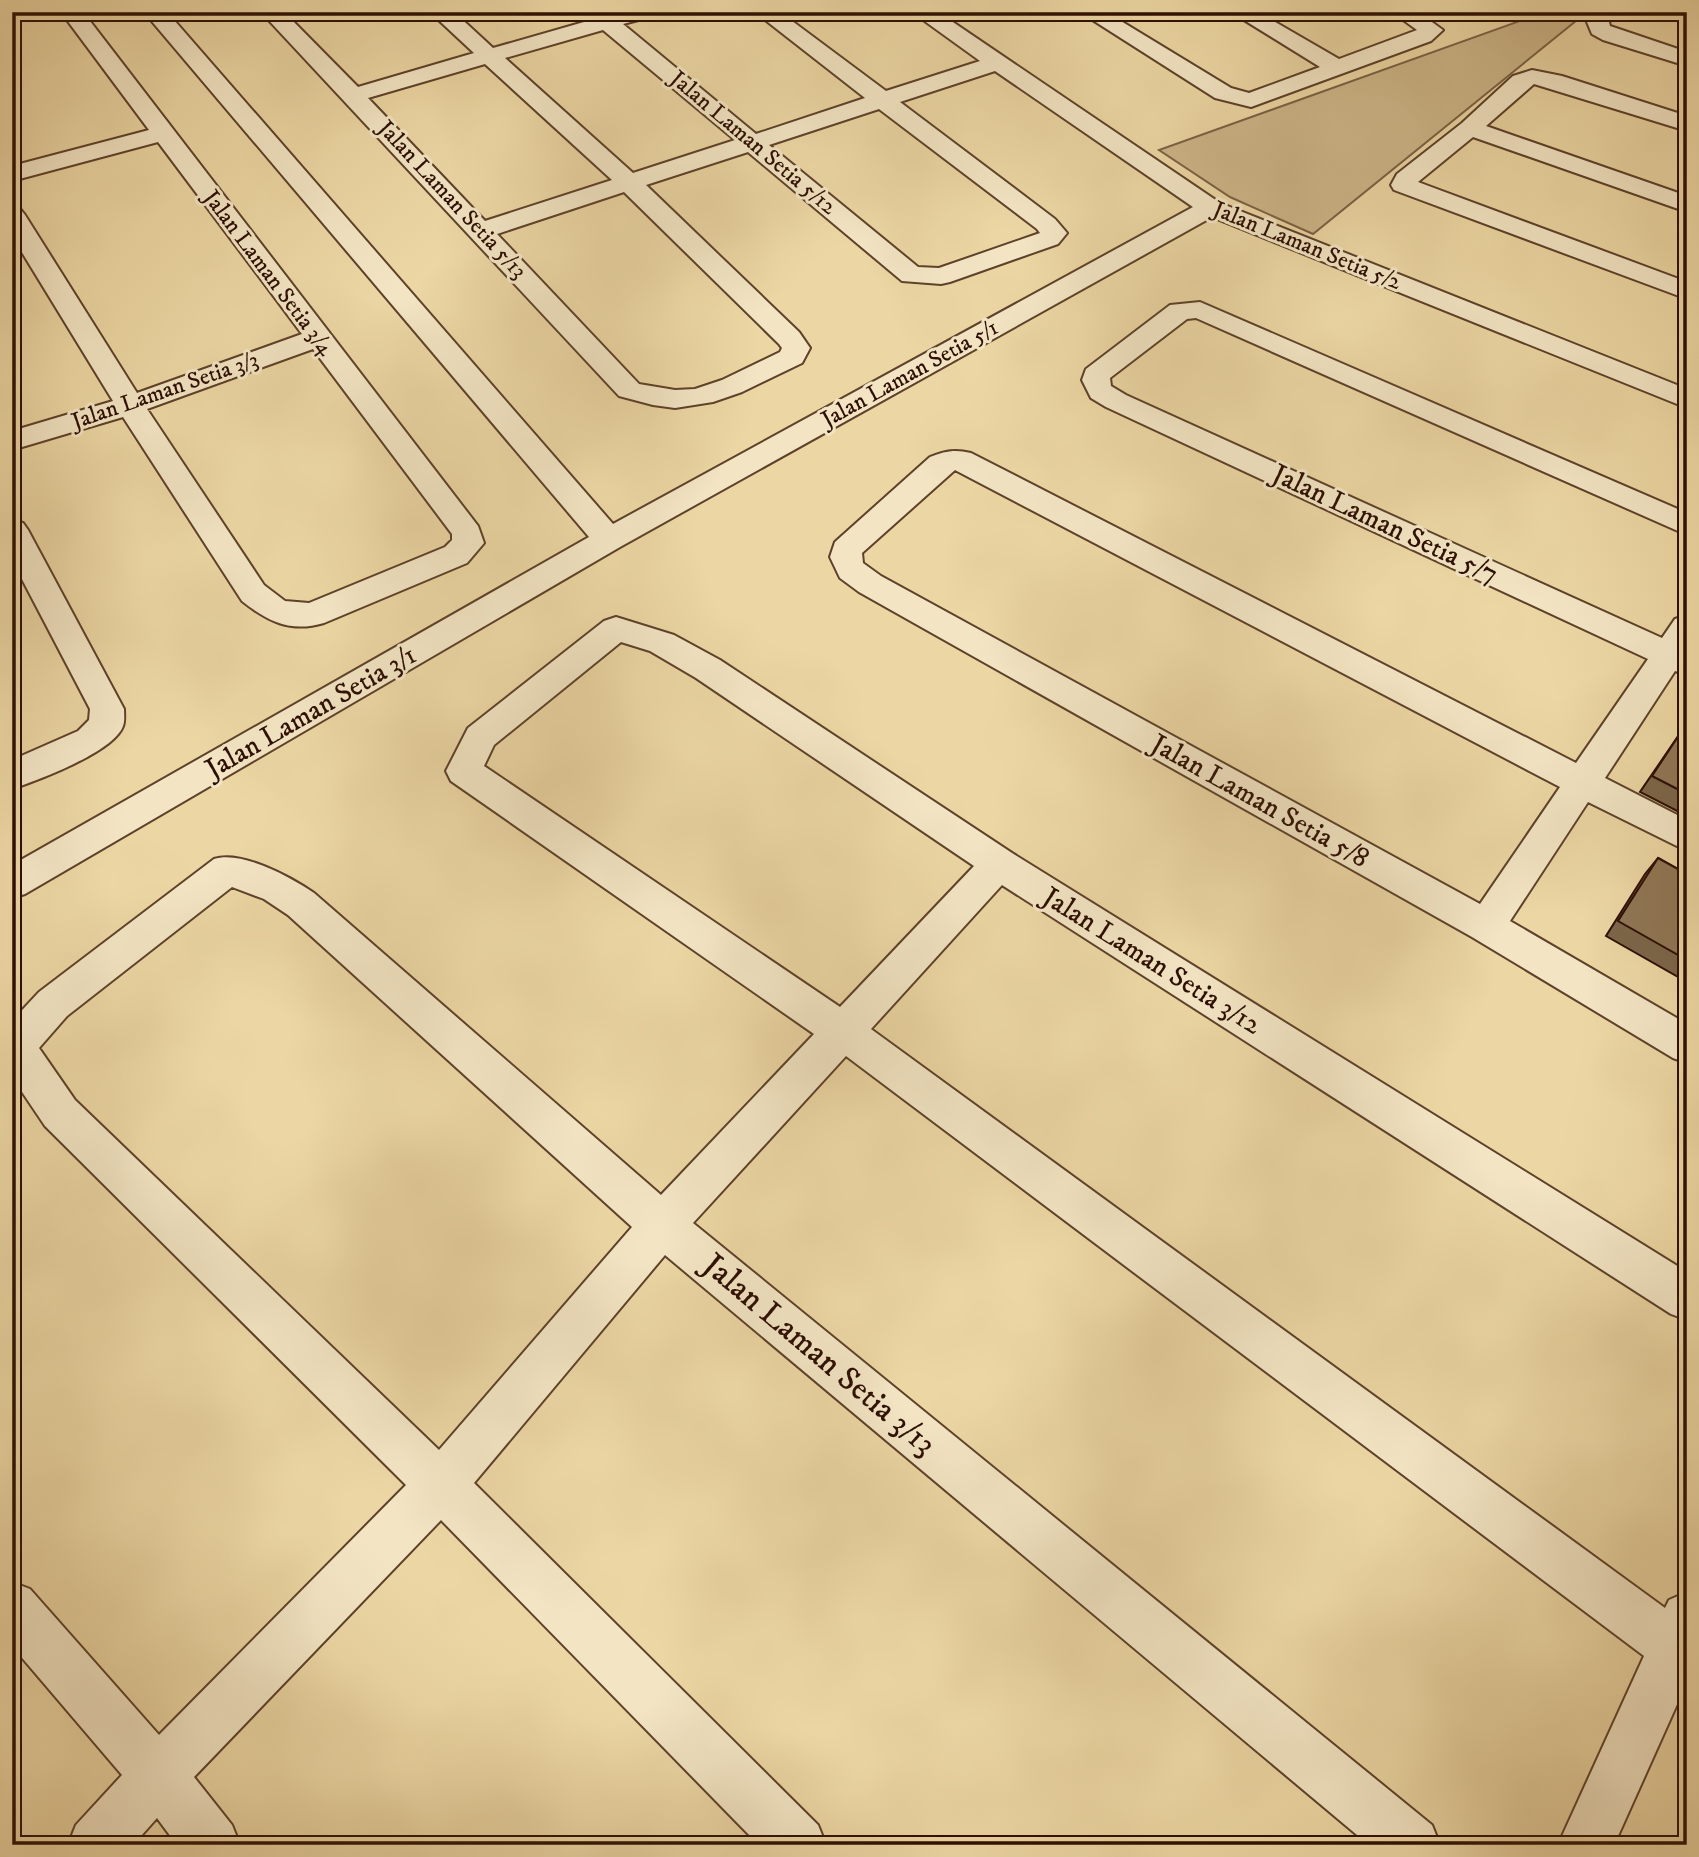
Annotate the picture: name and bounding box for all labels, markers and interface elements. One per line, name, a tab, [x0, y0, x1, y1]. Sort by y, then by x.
street label: Jalan Laman Setia 5/12	[662, 63, 843, 222]
street label: Jalan Laman Setia 5/13	[370, 113, 533, 285]
street label: Jalan Laman Setia 3/4	[195, 183, 340, 362]
street label: Jalan Laman Setia 5/2	[1207, 194, 1406, 297]
street label: Jalan Laman Setia 5/1	[815, 313, 1003, 436]
street label: Jalan Laman Setia 3/3	[66, 345, 262, 437]
street label: Jalan Laman Setia 5/7	[1264, 455, 1503, 592]
street label: Jalan Laman Setia 3/1	[197, 637, 423, 788]
street label: Jalan Laman Setia 5/8	[1142, 725, 1375, 876]
street label: Jalan Laman Setia 3/12	[1034, 878, 1268, 1043]
street label: Jalan Laman Setia 3/13	[691, 1243, 944, 1465]

